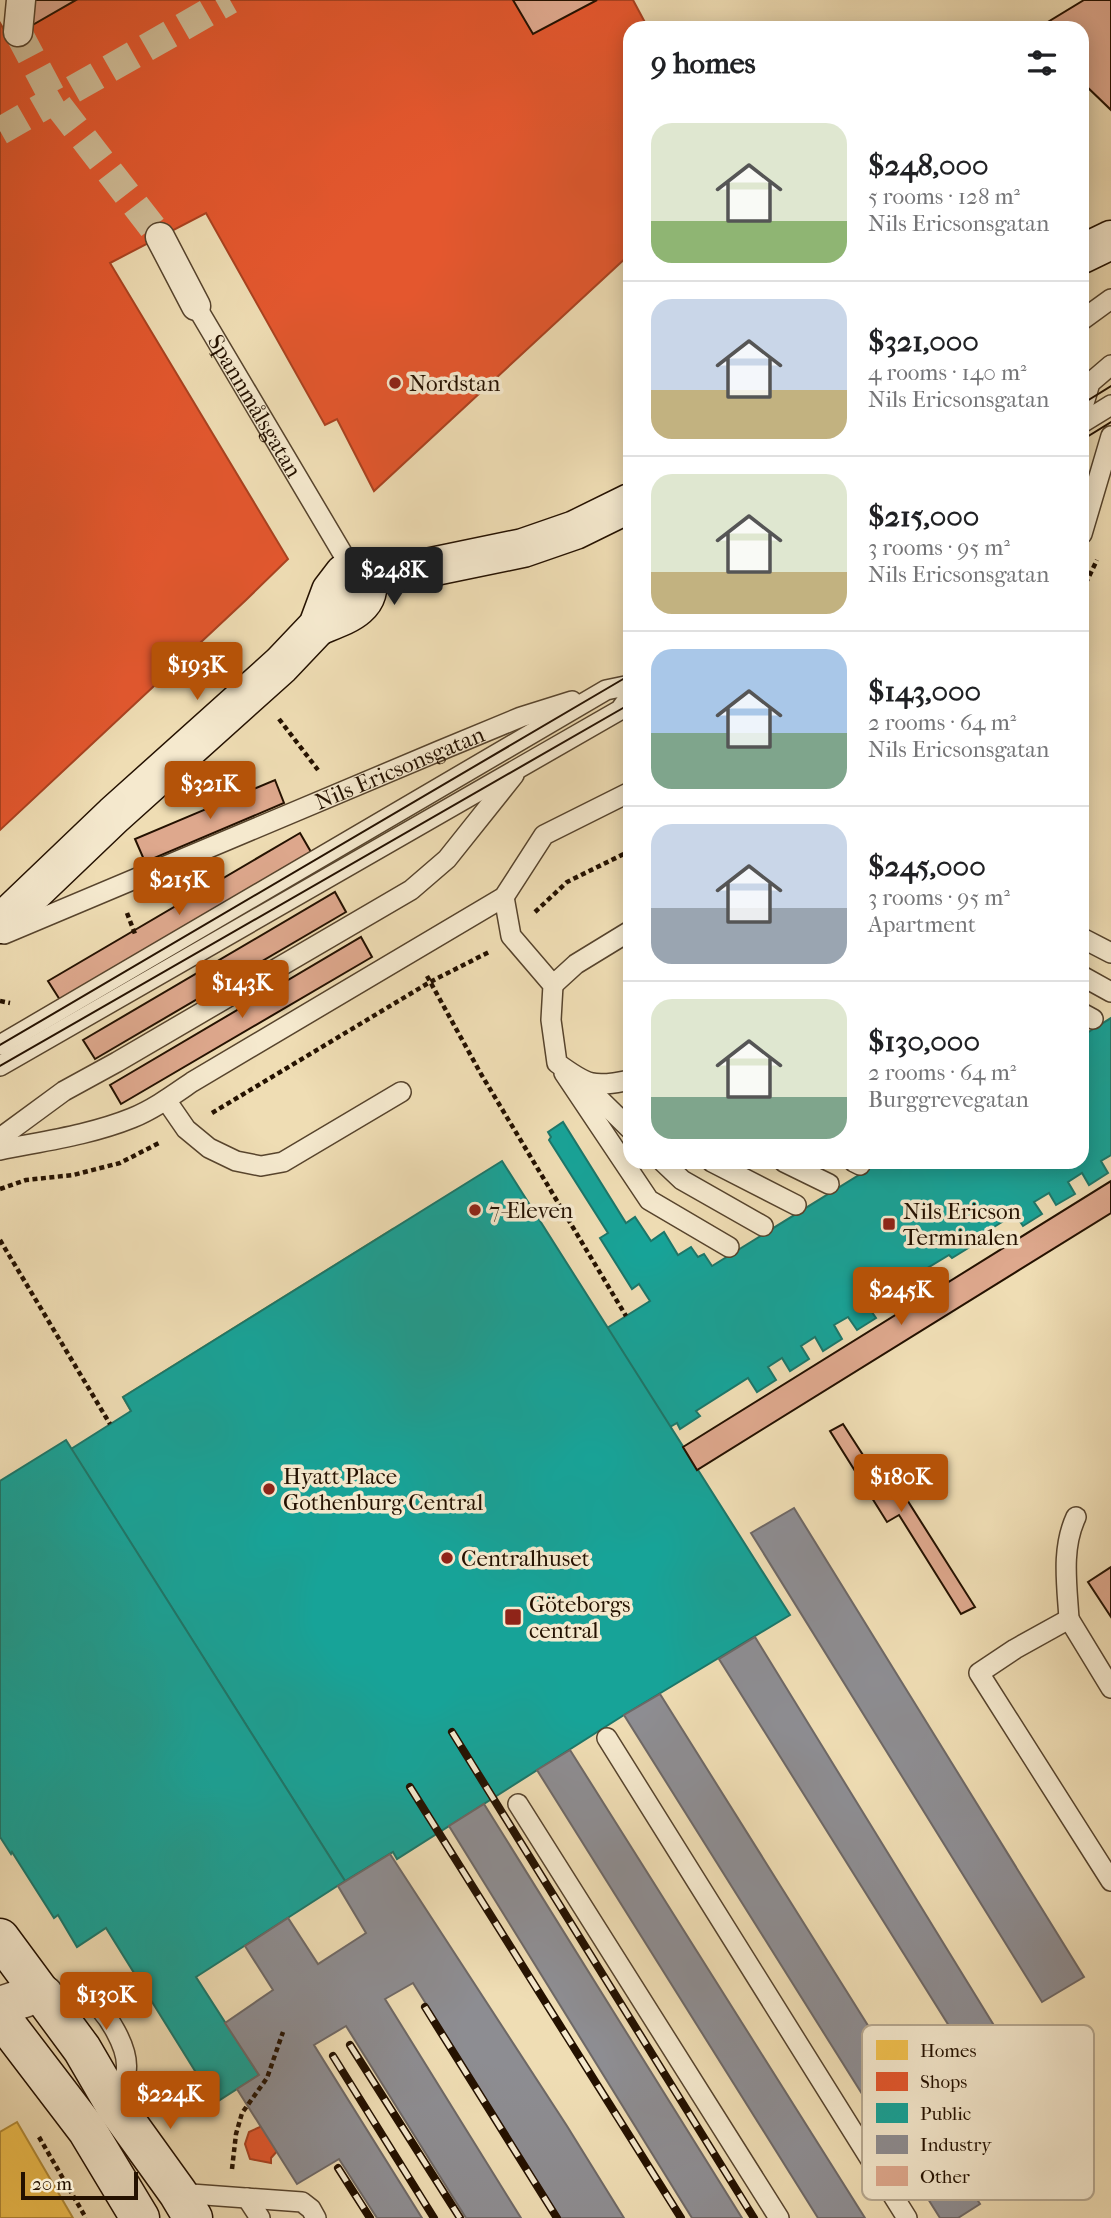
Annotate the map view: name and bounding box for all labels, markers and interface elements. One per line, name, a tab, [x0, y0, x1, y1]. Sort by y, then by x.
icon: filters	[1023, 44, 1061, 82]
text: 9 homes	[651, 46, 756, 81]
text: $248,000	[868, 148, 989, 183]
icon: home	[707, 151, 791, 235]
text: 5 rooms · 128 m²	[868, 183, 1020, 210]
text: Nils Ericsonsgatan	[868, 210, 1049, 237]
text: $321,000	[868, 324, 979, 359]
icon: home	[707, 327, 791, 411]
street label: Spannmålsgatan	[202, 330, 308, 483]
text: 4 rooms · 140 m²	[868, 359, 1027, 386]
place label: Nordstan	[409, 370, 501, 397]
marker: Nordstan	[387, 375, 403, 391]
text: Nils Ericsonsgatan	[868, 386, 1049, 413]
text: $215,000	[868, 499, 979, 534]
icon: home	[707, 502, 791, 586]
text: 3 rooms · 95 m²	[868, 534, 1010, 561]
pin: $248K	[345, 548, 443, 607]
text: $248K	[361, 556, 427, 583]
text: Nils Ericsonsgatan	[868, 561, 1049, 588]
pin: $193K	[148, 642, 246, 702]
text: $193K	[167, 651, 227, 678]
text: $143,000	[868, 674, 981, 709]
icon: home	[707, 677, 791, 761]
text: 2 rooms · 64 m²	[868, 709, 1016, 736]
street label: Nils Ericsonsgatan	[311, 720, 489, 816]
text: Nils Ericsonsgatan	[868, 736, 1049, 763]
pin: $321K	[161, 762, 259, 821]
text: $321K	[181, 770, 239, 797]
text: $245,000	[868, 849, 986, 884]
icon: home	[707, 852, 791, 936]
pin: $215K	[130, 858, 228, 917]
text: $215K	[149, 866, 209, 893]
text: 3 rooms · 95 m²	[868, 884, 1010, 911]
text: Apartment	[868, 911, 976, 938]
pin: $143K	[193, 960, 291, 1020]
text: $143K	[212, 969, 272, 996]
text: $130,000	[868, 1024, 980, 1059]
icon: home	[707, 1027, 791, 1111]
text: 2 rooms · 64 m²	[868, 1059, 1016, 1086]
text: Burggrevegatan	[868, 1086, 1029, 1113]
place label: 7-Eleven	[489, 1197, 574, 1224]
place label: Nils Ericson Terminalen	[903, 1198, 1021, 1251]
marker: 7-Eleven	[467, 1202, 483, 1218]
marker: Nils Ericson Terminalen	[881, 1216, 897, 1232]
pin: $245K	[852, 1268, 950, 1327]
text: $245K	[869, 1276, 933, 1303]
pin: $180K	[852, 1454, 950, 1514]
place label: Hyatt Place Gothenburg Central	[283, 1463, 484, 1516]
text: $180K	[870, 1463, 932, 1490]
marker: Hyatt Place Gothenburg Central	[261, 1481, 277, 1497]
place label: Centralhuset	[461, 1545, 590, 1572]
marker: Centralhuset	[439, 1550, 455, 1566]
place label: Göteborgs central	[529, 1591, 630, 1644]
marker: Göteborgs central	[503, 1607, 523, 1627]
pin: $130K	[57, 1972, 155, 2032]
text: $130K	[76, 1981, 136, 2008]
legend	[862, 2025, 1094, 2200]
text: Homes	[920, 2040, 976, 2062]
text: Shops	[920, 2071, 967, 2093]
pin: $224K	[121, 2072, 219, 2131]
text: $224K	[137, 2080, 203, 2107]
text: Public	[920, 2103, 971, 2125]
text: Industry	[920, 2134, 992, 2156]
text: Other	[920, 2166, 971, 2188]
scale bar	[21, 2169, 138, 2201]
text: 20 m	[32, 2173, 72, 2195]

